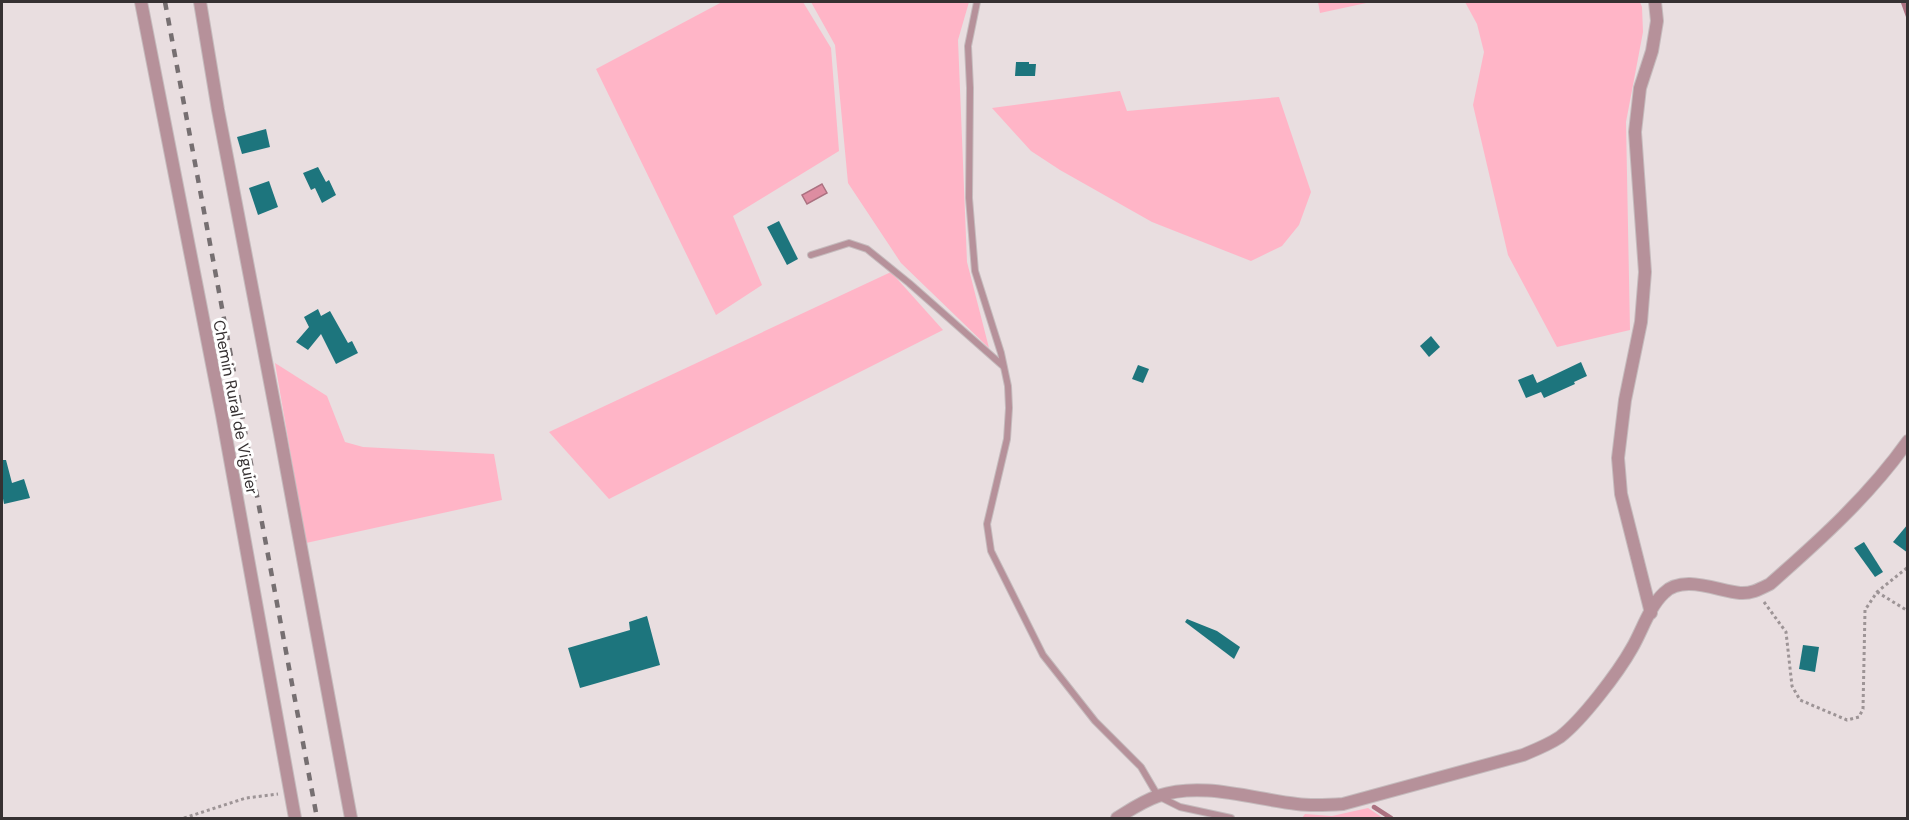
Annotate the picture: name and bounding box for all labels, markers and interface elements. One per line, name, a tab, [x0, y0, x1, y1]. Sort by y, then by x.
street label: Chemin Rural de Viguier	[208, 318, 263, 496]

